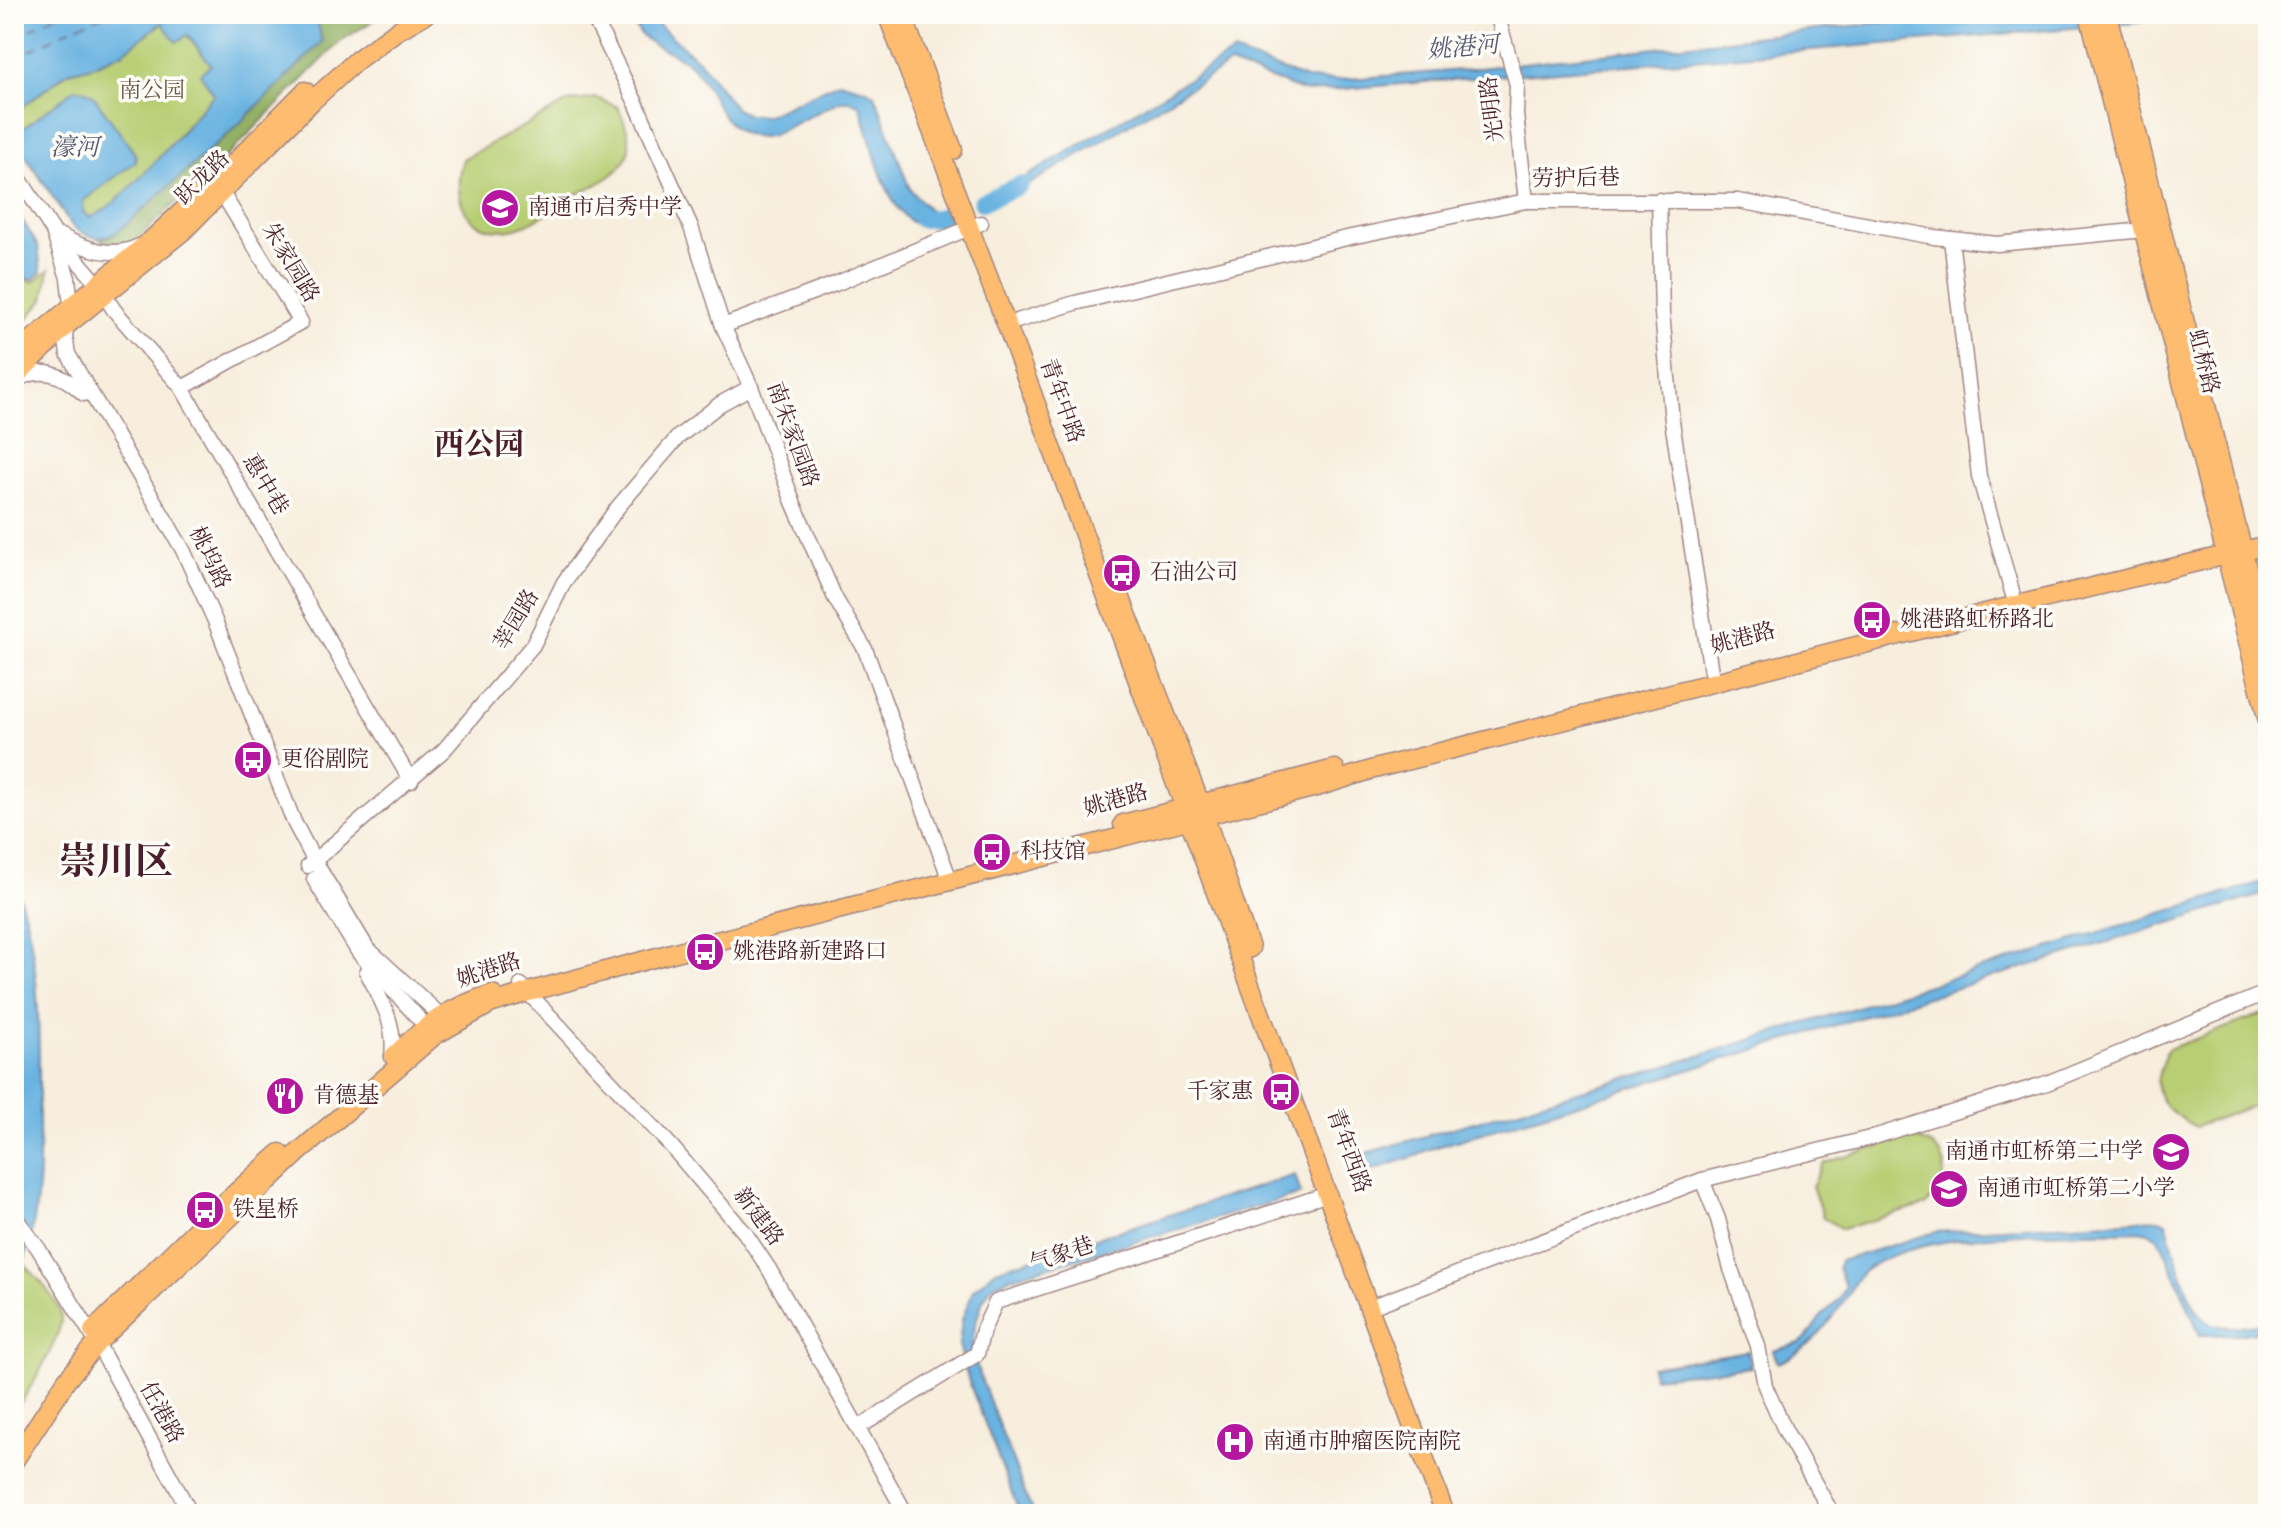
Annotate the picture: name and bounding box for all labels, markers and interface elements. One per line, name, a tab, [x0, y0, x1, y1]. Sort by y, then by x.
water label: 姚港河	[1426, 31, 1504, 64]
street label: 光明路	[1476, 75, 1508, 143]
park label: 南公园	[119, 78, 185, 102]
water label: 濠河	[51, 134, 103, 161]
street label: 跃龙路	[170, 145, 234, 209]
street label: 劳护后巷	[1532, 165, 1620, 191]
school or university icon: 南通市启秀中学	[479, 187, 521, 229]
place label: 南通市启秀中学	[528, 195, 682, 219]
street label: 朱家园路	[258, 219, 324, 306]
street label: 虹桥路	[2184, 327, 2224, 397]
street label: 青年中路	[1036, 355, 1088, 446]
street label: 南朱家园路	[763, 379, 823, 490]
district label: 西公园	[434, 428, 524, 461]
street label: 惠中巷	[239, 450, 293, 519]
street label: 桃坞路	[185, 523, 235, 592]
bus stop icon: 石油公司	[1101, 552, 1143, 594]
place label: 石油公司	[1150, 560, 1238, 584]
street label: 莘园路	[489, 585, 543, 654]
bus stop icon: 姚港路虹桥路北	[1851, 599, 1893, 641]
place label: 姚港路虹桥路北	[1900, 607, 2054, 631]
street label: 姚港路	[1708, 618, 1778, 658]
bus stop icon: 更俗剧院	[232, 739, 274, 781]
place label: 更俗剧院	[281, 747, 369, 771]
street label: 姚港路	[1081, 779, 1151, 821]
bus stop icon: 科技馆	[971, 831, 1013, 873]
place label: 科技馆	[1020, 839, 1086, 863]
district label: 崇川区	[59, 841, 173, 883]
bus stop icon: 姚港路新建路口	[684, 931, 726, 973]
place label: 姚港路新建路口	[733, 939, 887, 963]
street label: 姚港路	[454, 948, 524, 992]
bus stop icon: 千家惠	[1260, 1071, 1302, 1113]
restaurant icon: 肯德基	[264, 1075, 306, 1117]
place label: 千家惠	[1187, 1079, 1253, 1103]
place label: 肯德基	[313, 1083, 379, 1107]
street label: 青年西路	[1323, 1105, 1375, 1196]
school or university icon: 南通市虹桥第二中学	[2150, 1131, 2192, 1173]
place label: 南通市虹桥第二中学	[1945, 1139, 2143, 1163]
school or university icon: 南通市虹桥第二小学	[1928, 1168, 1970, 1210]
place label: 南通市虹桥第二小学	[1977, 1176, 2175, 1200]
street label: 新建路	[729, 1183, 788, 1250]
bus stop icon: 铁星桥	[184, 1189, 226, 1231]
place label: 铁星桥	[233, 1197, 299, 1221]
street label: 气象巷	[1027, 1232, 1097, 1276]
street label: 任港路	[135, 1378, 188, 1447]
hospital icon: 南通市肿瘤医院南院	[1214, 1421, 1256, 1463]
place label: 南通市肿瘤医院南院	[1263, 1429, 1461, 1453]

